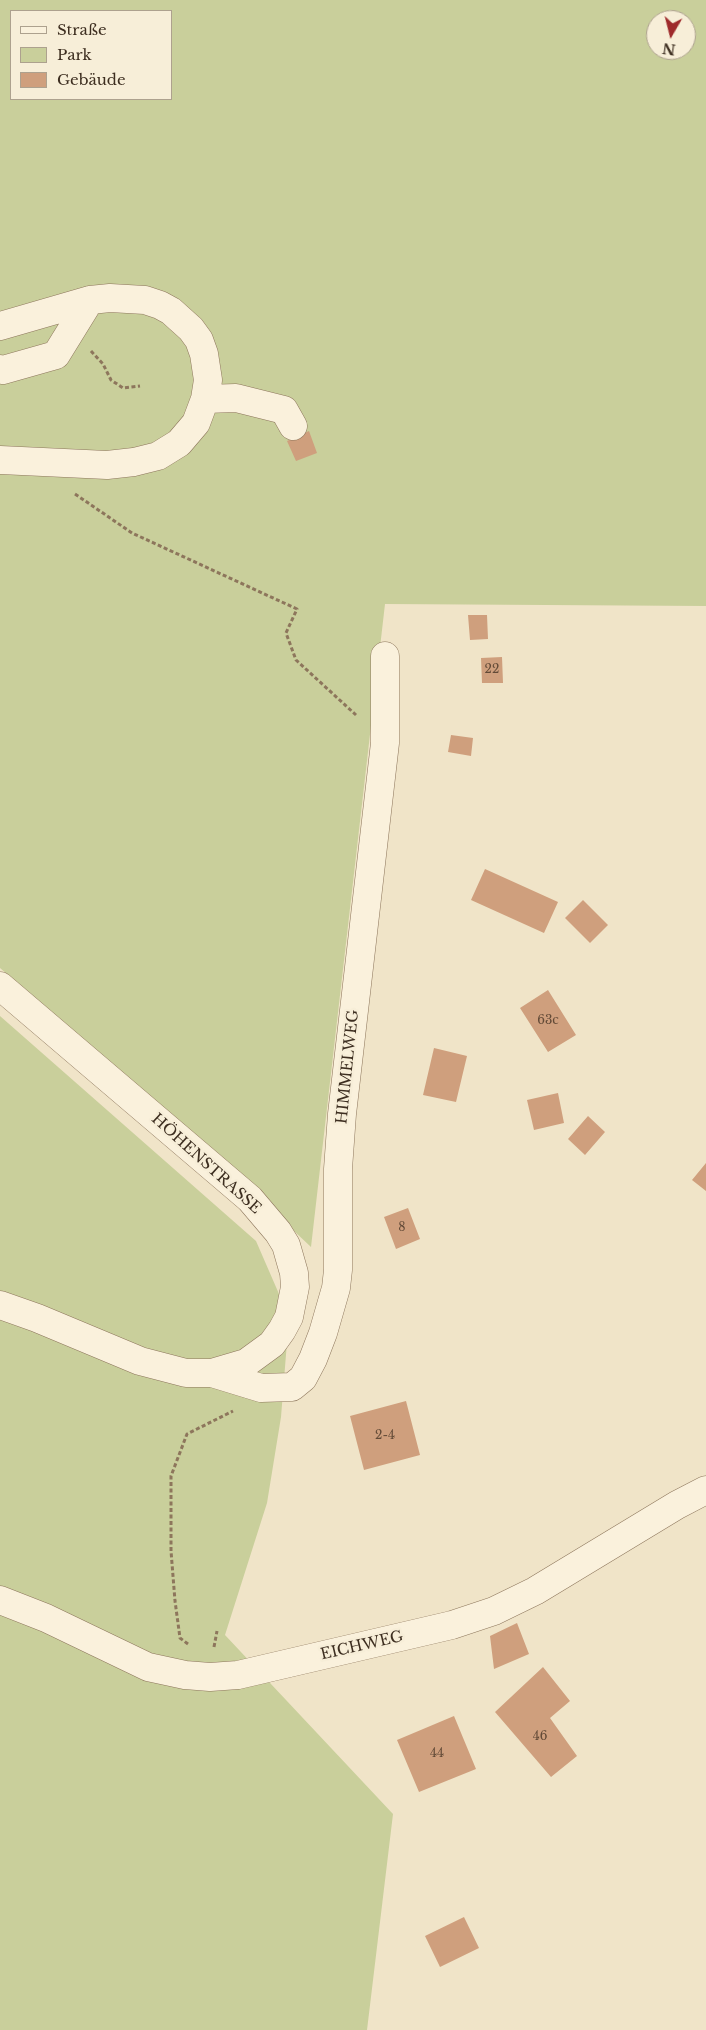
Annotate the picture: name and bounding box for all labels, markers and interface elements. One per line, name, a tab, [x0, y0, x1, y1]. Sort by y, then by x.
legend	[10, 10, 172, 100]
north arrow	[646, 10, 696, 60]
text: Straße	[57, 20, 107, 39]
text: N	[661, 39, 677, 59]
text: Park	[57, 45, 92, 64]
text: Gebäude	[57, 70, 126, 89]
house number: 22	[485, 663, 499, 677]
street label: HIMMELWEG	[333, 1009, 363, 1125]
house number: 63c	[537, 1014, 559, 1028]
street label: HÖHENSTRASSE	[148, 1110, 264, 1218]
house number: 8	[398, 1221, 406, 1235]
house number: 2-4	[375, 1429, 395, 1443]
street label: EICHWEG	[319, 1628, 405, 1664]
house number: 46	[533, 1730, 547, 1744]
house number: 44	[430, 1747, 444, 1761]

